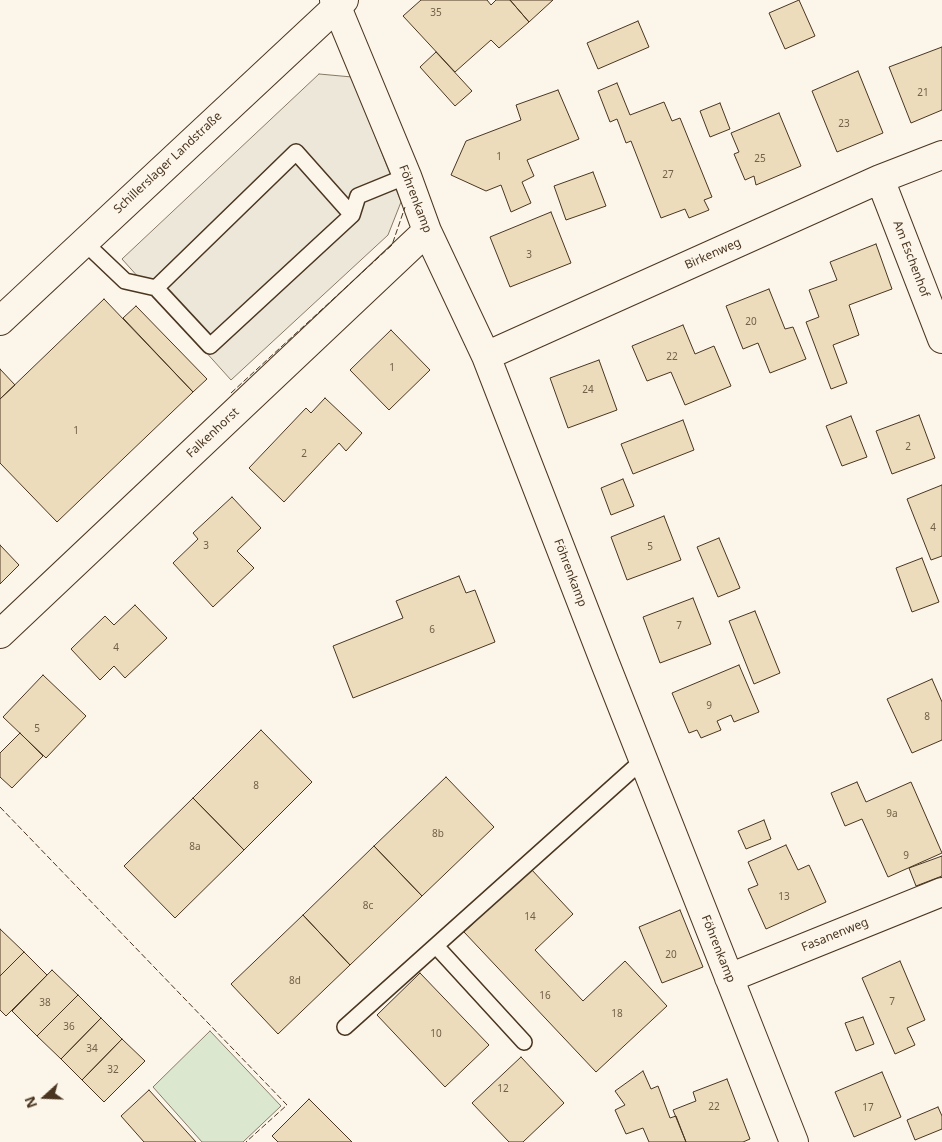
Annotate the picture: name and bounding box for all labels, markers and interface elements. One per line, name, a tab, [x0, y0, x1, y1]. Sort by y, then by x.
house number: 35	[430, 7, 442, 19]
house number: 21	[917, 87, 929, 99]
street label: Schillerslager Landstraße	[111, 109, 225, 217]
house number: 23	[838, 118, 850, 130]
house number: 1	[496, 151, 502, 163]
house number: 25	[754, 153, 766, 165]
street label: Föhrenkamp	[395, 163, 435, 235]
house number: 27	[662, 169, 674, 181]
street label: Am Eschenhof	[890, 219, 932, 299]
street label: Birkenweg	[683, 235, 743, 273]
house number: 3	[526, 249, 532, 261]
house number: 20	[745, 316, 757, 328]
house number: 22	[666, 351, 678, 363]
house number: 1	[389, 362, 395, 374]
house number: 24	[582, 384, 594, 396]
street label: Falkenhorst	[184, 405, 242, 461]
house number: 1	[73, 425, 79, 437]
house number: 2	[905, 441, 911, 453]
house number: 2	[301, 448, 307, 460]
house number: 4	[930, 522, 936, 534]
street label: Föhrenkamp	[550, 537, 590, 609]
house number: 3	[203, 540, 209, 552]
house number: 5	[647, 541, 653, 553]
house number: 7	[676, 620, 682, 632]
house number: 6	[429, 624, 435, 636]
house number: 4	[113, 642, 119, 654]
house number: 9	[706, 700, 712, 712]
house number: 8	[924, 711, 930, 723]
house number: 5	[34, 723, 40, 735]
house number: 8	[253, 780, 259, 792]
house number: 9a	[886, 808, 898, 820]
house number: 8b	[432, 828, 444, 840]
house number: 8a	[189, 841, 201, 853]
house number: 9	[903, 850, 909, 862]
house number: 13	[778, 891, 790, 903]
house number: 8c	[363, 900, 373, 912]
house number: 14	[524, 911, 536, 923]
street label: Föhrenkamp	[698, 913, 738, 985]
street label: Fasanenweg	[800, 915, 870, 955]
house number: 20	[665, 949, 677, 961]
house number: 8d	[289, 975, 301, 987]
house number: 16	[539, 990, 551, 1002]
house number: 7	[889, 996, 895, 1008]
house number: 38	[39, 997, 51, 1009]
house number: 18	[611, 1008, 623, 1020]
house number: 36	[63, 1021, 75, 1033]
house number: 10	[430, 1028, 442, 1040]
house number: 34	[86, 1043, 98, 1055]
house number: 32	[107, 1064, 119, 1076]
north arrow	[20, 1072, 70, 1122]
house number: 12	[497, 1083, 509, 1095]
text: N	[20, 1094, 41, 1111]
house number: 22	[708, 1101, 720, 1113]
house number: 17	[862, 1102, 874, 1114]

